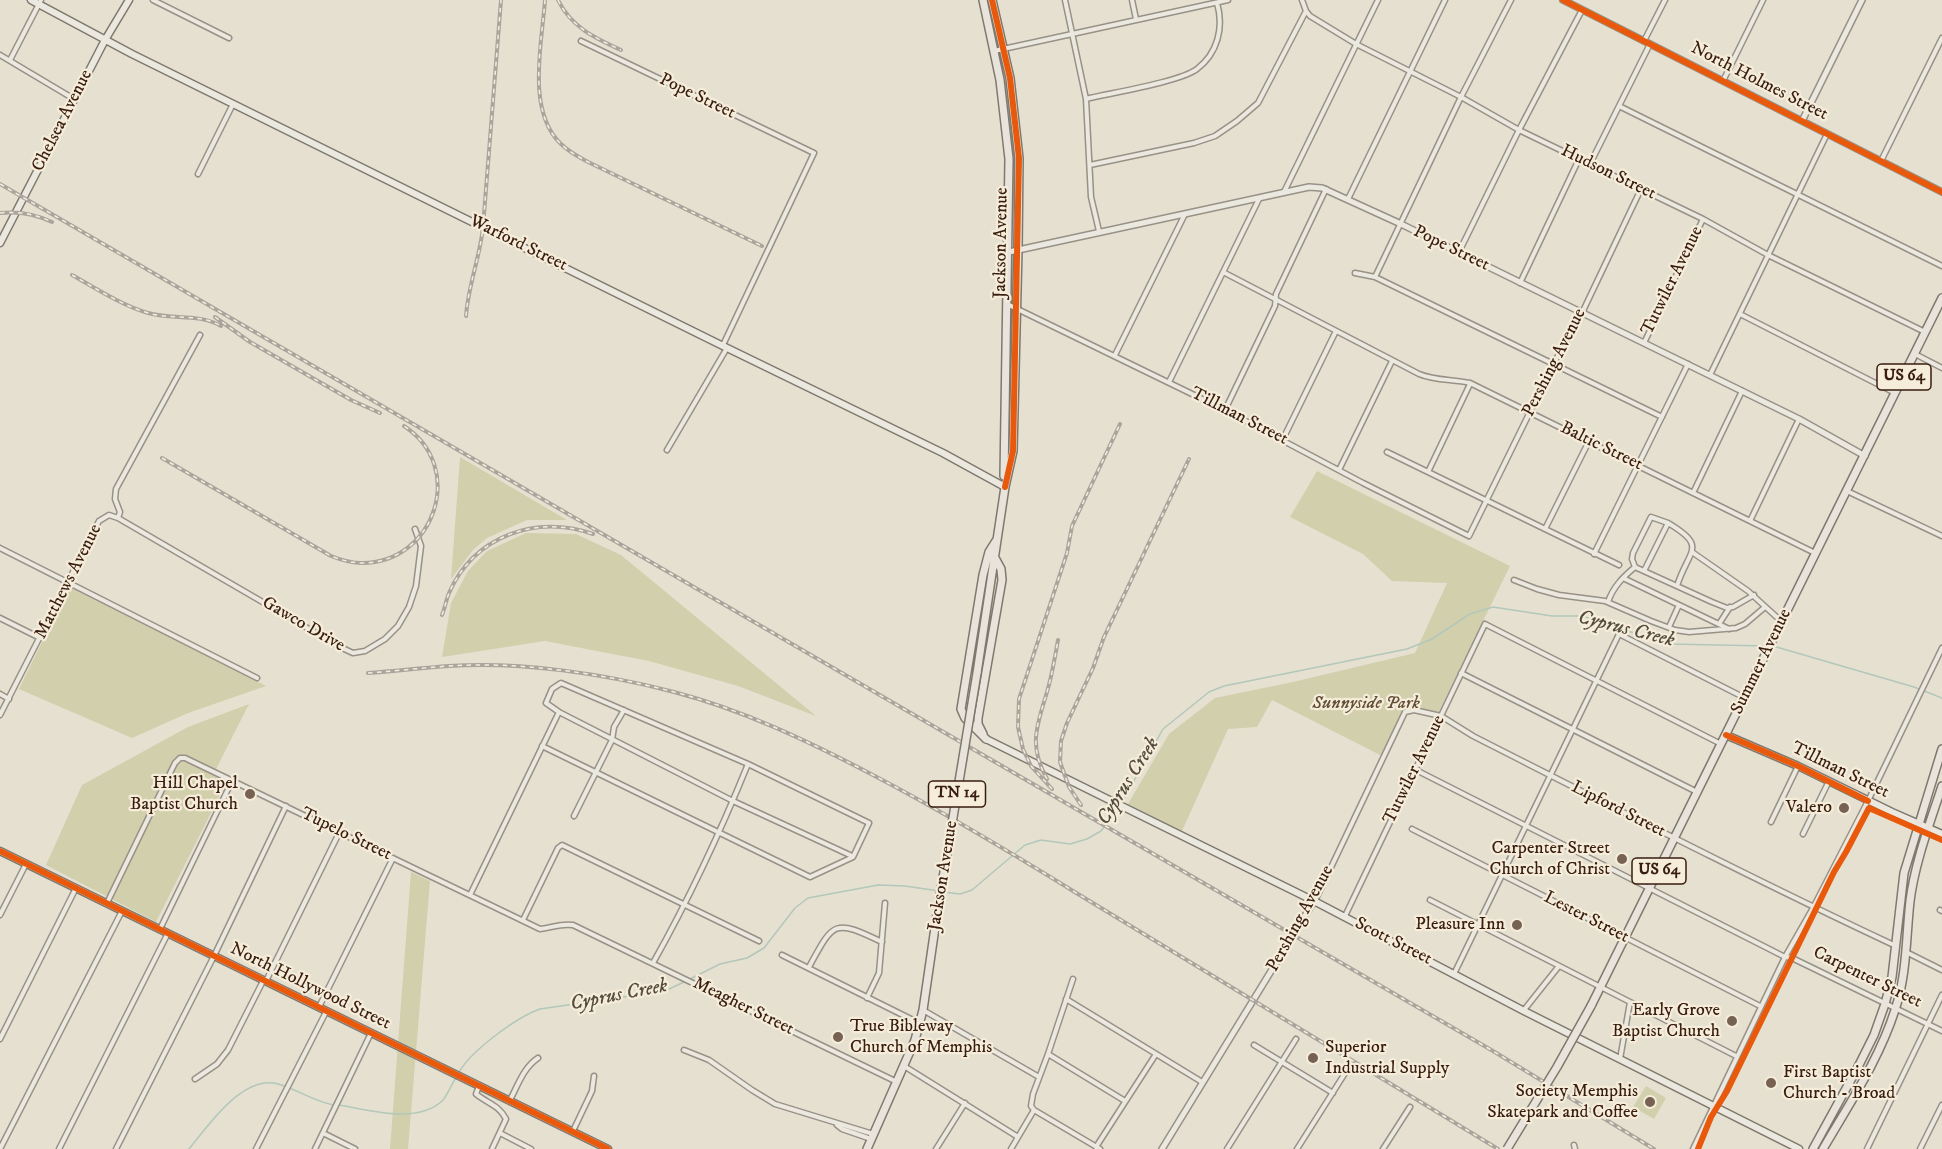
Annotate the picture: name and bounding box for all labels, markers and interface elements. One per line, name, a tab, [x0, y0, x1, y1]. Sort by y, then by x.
street label: North Holmes Street	[1687, 38, 1831, 126]
street label: Chelsea Avenue	[28, 67, 98, 175]
street label: Pope Street	[656, 69, 738, 125]
street label: Hudson Street	[1557, 141, 1659, 205]
street label: Jackson Avenue	[990, 187, 1014, 299]
street label: Warford Street	[466, 211, 570, 277]
street label: Pope Street	[1410, 221, 1492, 277]
street label: Tutwiler Avenue	[1637, 223, 1709, 339]
street label: Pershing Avenue	[1519, 305, 1591, 421]
road number: US 64	[1877, 364, 1931, 390]
street label: Tillman Street	[1187, 383, 1291, 451]
street label: Baltic Street	[1556, 418, 1646, 476]
street label: Matthews Avenue	[31, 521, 107, 643]
street label: Gawco Drive	[258, 593, 348, 657]
water label: Cyprus Creek	[1575, 606, 1677, 654]
street label: Summer Avenue	[1727, 606, 1797, 718]
park label: Sunnyside Park	[1312, 693, 1420, 715]
street label: Tutwiler Avenue	[1379, 712, 1451, 828]
water label: Cyprus Creek	[1093, 734, 1165, 830]
street label: Tillman Street	[1788, 738, 1892, 804]
place label: Hill Chapel Baptist Church	[130, 773, 238, 816]
street label: Lipford Street	[1567, 777, 1669, 843]
road number: TN 14	[928, 781, 986, 807]
marker: Hill Chapel Baptist Church	[243, 787, 257, 801]
place label: Valero	[1786, 797, 1832, 819]
marker: Valero	[1837, 801, 1851, 815]
street label: Tupelo Street	[297, 804, 395, 866]
street label: Jackson Avenue	[925, 819, 963, 933]
place label: Carpenter Street Church of Christ	[1490, 838, 1610, 880]
marker: Carpenter Street Church of Christ	[1615, 852, 1629, 866]
road number: US 64	[1632, 858, 1686, 884]
street label: Pershing Avenue	[1263, 862, 1339, 976]
street label: Lester Street	[1540, 887, 1632, 949]
street label: Scott Street	[1351, 913, 1435, 971]
place label: Pleasure Inn	[1415, 914, 1505, 936]
marker: Pleasure Inn	[1510, 918, 1524, 932]
street label: North Hollywood Street	[226, 939, 394, 1035]
street label: Carpenter Street	[1809, 942, 1925, 1014]
street label: Meagher Street	[689, 973, 797, 1041]
water label: Cyprus Creek	[568, 975, 670, 1017]
place label: Early Grove Baptist Church	[1612, 1000, 1720, 1042]
marker: Early Grove Baptist Church	[1725, 1014, 1739, 1028]
place label: True Bibleway Church of Memphis	[850, 1016, 992, 1058]
marker: True Bibleway Church of Memphis	[831, 1030, 845, 1044]
place label: Superior Industrial Supply	[1325, 1037, 1449, 1080]
marker: Superior Industrial Supply	[1306, 1051, 1320, 1065]
place label: First Baptist Church - Broad	[1783, 1062, 1895, 1104]
marker: First Baptist Church - Broad	[1764, 1076, 1778, 1090]
place label: Society Memphis Skatepark and Coffee	[1487, 1081, 1638, 1124]
marker: Society Memphis Skatepark and Coffee	[1643, 1095, 1657, 1109]

